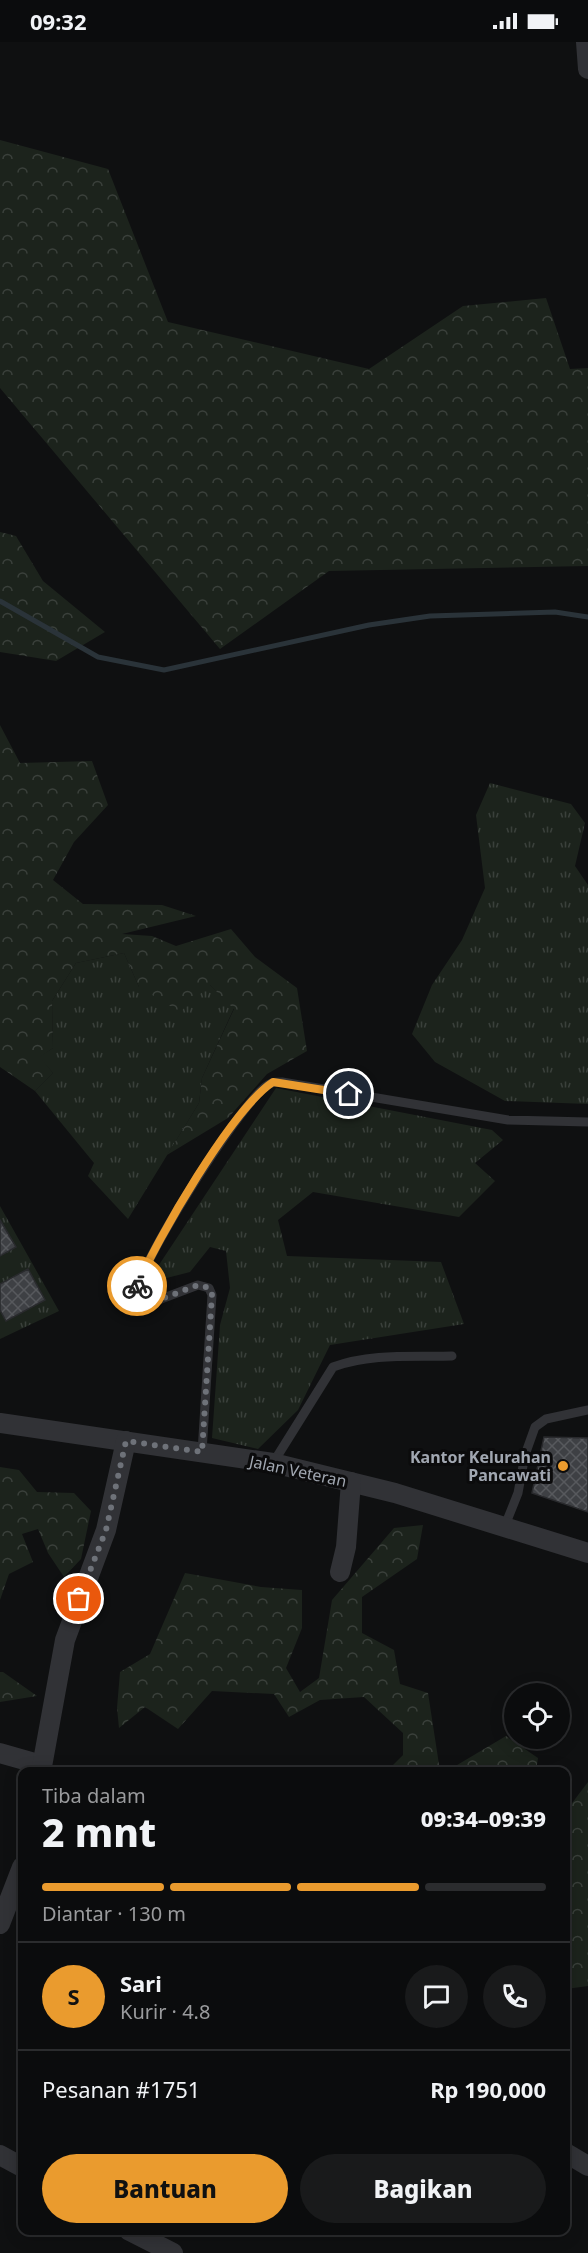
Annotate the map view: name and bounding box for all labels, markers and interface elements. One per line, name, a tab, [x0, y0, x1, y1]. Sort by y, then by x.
text: 09:32	[30, 6, 87, 36]
pin	[323, 1068, 374, 1119]
icon: home	[332, 1077, 365, 1110]
courier	[107, 1256, 167, 1316]
icon: bike	[121, 1270, 154, 1303]
place label: Kantor Kelurahan Pancawati	[410, 1446, 551, 1486]
street label: Jalan Veteran	[245, 1450, 349, 1492]
marker: Kantor Kelurahan Pancawati	[556, 1459, 570, 1473]
pin	[53, 1573, 104, 1624]
icon: bag	[62, 1582, 95, 1615]
map controls	[504, 1683, 570, 1749]
button: locate	[504, 1683, 570, 1749]
text: Tiba dalam	[42, 1782, 146, 1809]
text: 09:34–09:39	[421, 1803, 546, 1833]
text: 2 mnt	[42, 1805, 156, 1858]
text: Diantar · 130 m	[42, 1900, 186, 1927]
button: chat	[405, 1965, 468, 2028]
button: phone	[483, 1965, 546, 2028]
text: Sari	[120, 1968, 162, 1998]
text: S	[67, 1981, 80, 2011]
text: Kurir · 4.8	[120, 1998, 210, 2025]
text: Pesanan #1751	[42, 2074, 200, 2104]
text: Rp 190,000	[430, 2074, 546, 2104]
button: Bantuan	[42, 2154, 288, 2223]
button: Bagikan	[300, 2154, 546, 2223]

